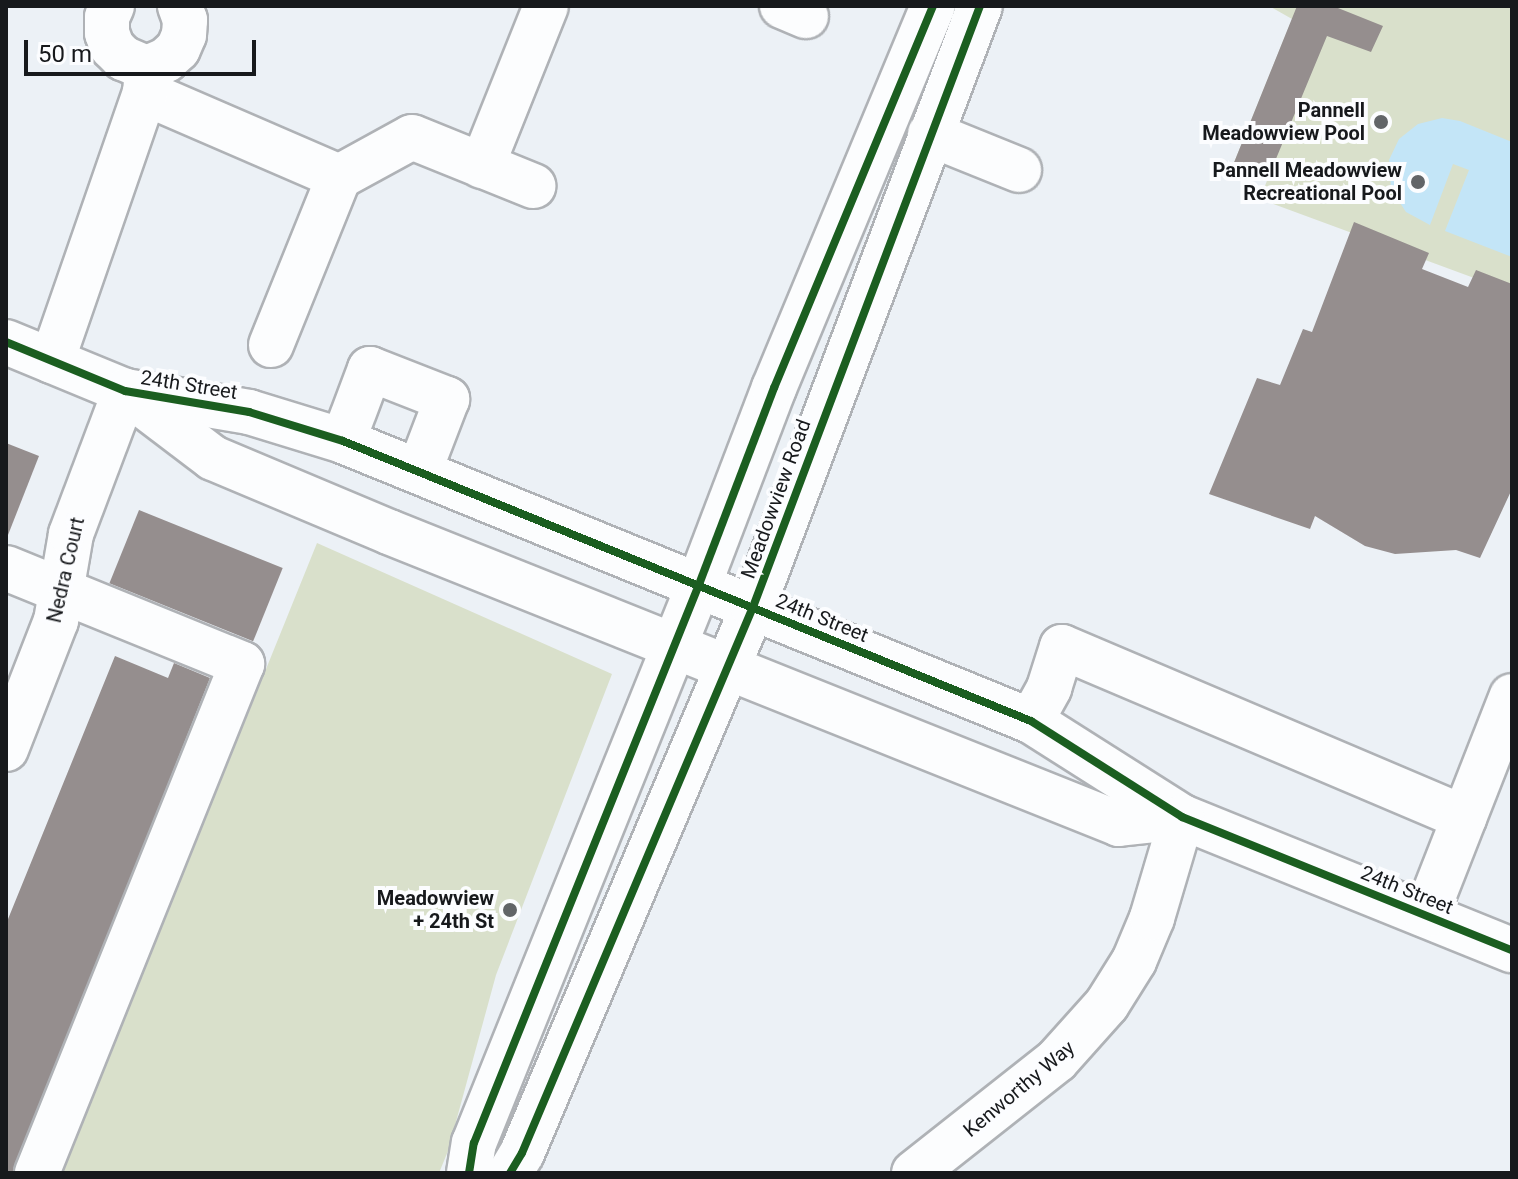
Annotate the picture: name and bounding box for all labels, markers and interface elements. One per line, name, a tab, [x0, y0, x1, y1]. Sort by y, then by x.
scale bar	[28, 24, 260, 74]
text: 50 m	[38, 40, 92, 68]
place label: Pannell Meadowview Pool	[1202, 98, 1365, 145]
marker: Pannell Meadowview Pool	[1372, 113, 1390, 131]
place label: Pannell Meadowview Recreational Pool	[1213, 158, 1402, 205]
marker: Pannell Meadowview Recreational Pool	[1409, 173, 1427, 191]
street label: 24th Street	[139, 366, 239, 404]
street label: Meadowview Road	[736, 416, 816, 582]
street label: Nedra Court	[42, 515, 90, 625]
street label: 24th Street	[772, 589, 872, 647]
street label: 24th Street	[1357, 861, 1457, 919]
place label: Meadowview + 24th St	[377, 886, 494, 933]
marker: Meadowview + 24th St	[501, 901, 519, 919]
street label: Kenworthy Way	[959, 1036, 1079, 1142]

